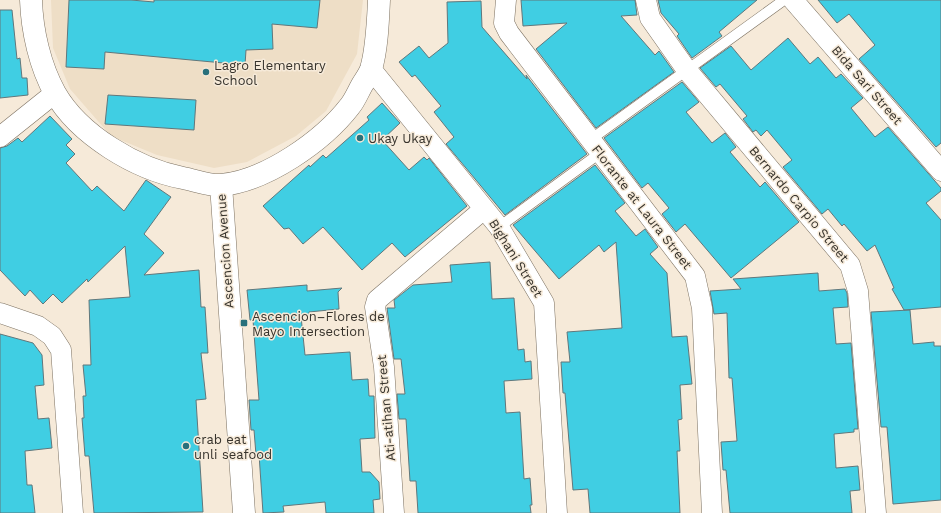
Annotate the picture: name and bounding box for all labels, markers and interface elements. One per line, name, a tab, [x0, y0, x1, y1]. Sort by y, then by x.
street label: Bida Sari Street	[829, 43, 906, 128]
place label: Lagro Elementary School	[214, 58, 326, 88]
marker: Lagro Elementary School	[201, 67, 211, 77]
place label: Ukay Ukay	[368, 131, 433, 146]
marker: Ukay Ukay	[355, 133, 365, 143]
street label: Florante at Laura Street	[589, 142, 695, 272]
street label: Bernardo Carpio Street	[746, 143, 852, 265]
street label: Ascencion Avenue	[214, 193, 236, 309]
street label: Bighani Street	[486, 216, 546, 300]
place label: Ascencion–Flores de Mayo Intersection	[252, 309, 385, 339]
marker: Ascencion–Flores de Mayo Intersection	[239, 318, 249, 328]
street label: Ati-atihan Street	[374, 354, 398, 462]
place label: crab eat unli seafood	[194, 432, 272, 462]
marker: crab eat unli seafood	[181, 441, 191, 451]

